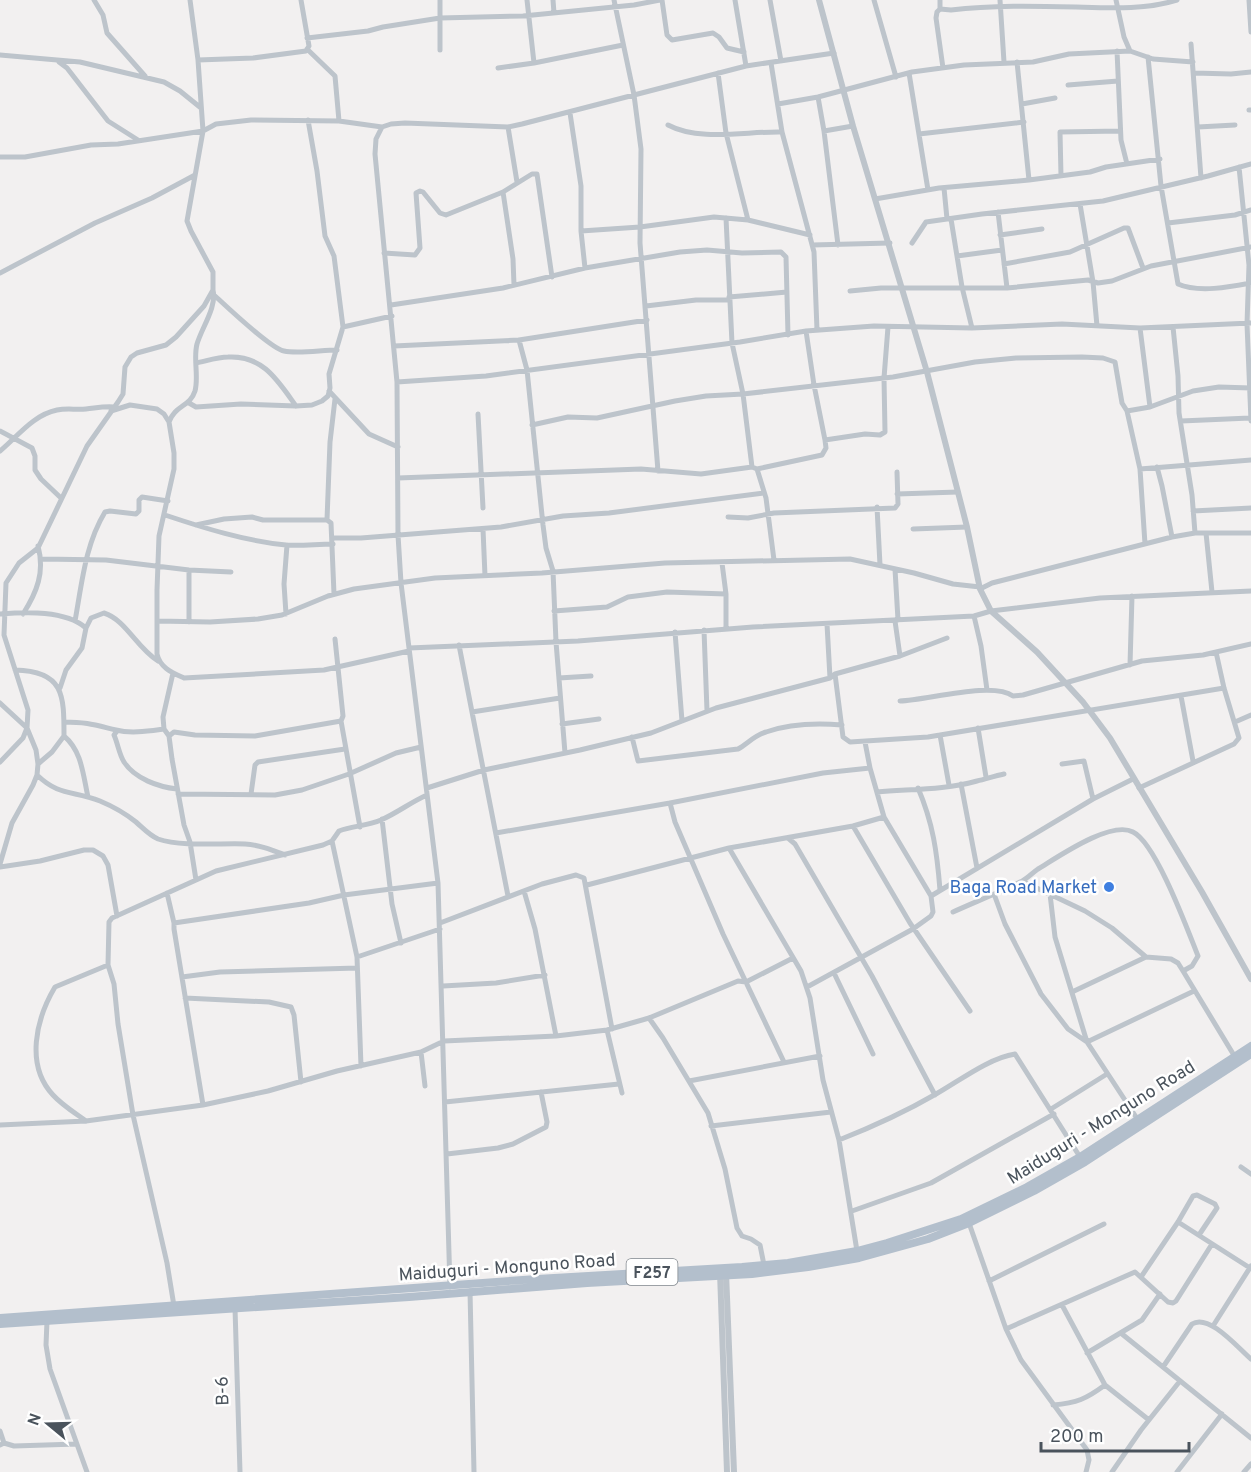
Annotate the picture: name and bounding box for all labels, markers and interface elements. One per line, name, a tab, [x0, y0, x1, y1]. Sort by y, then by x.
place label: Baga Road Market	[950, 877, 1097, 900]
marker: Baga Road Market	[1102, 880, 1116, 894]
street label: Maiduguri - Monguno Road	[1004, 1056, 1200, 1191]
street label: Maiduguri - Monguno Road	[398, 1249, 616, 1288]
road number: F257	[626, 1259, 678, 1285]
street label: B-6	[211, 1376, 236, 1406]
north arrow	[18, 1394, 78, 1454]
text: N	[24, 1411, 47, 1428]
scale bar	[1041, 1415, 1190, 1453]
text: 200 m	[1050, 1426, 1103, 1449]

